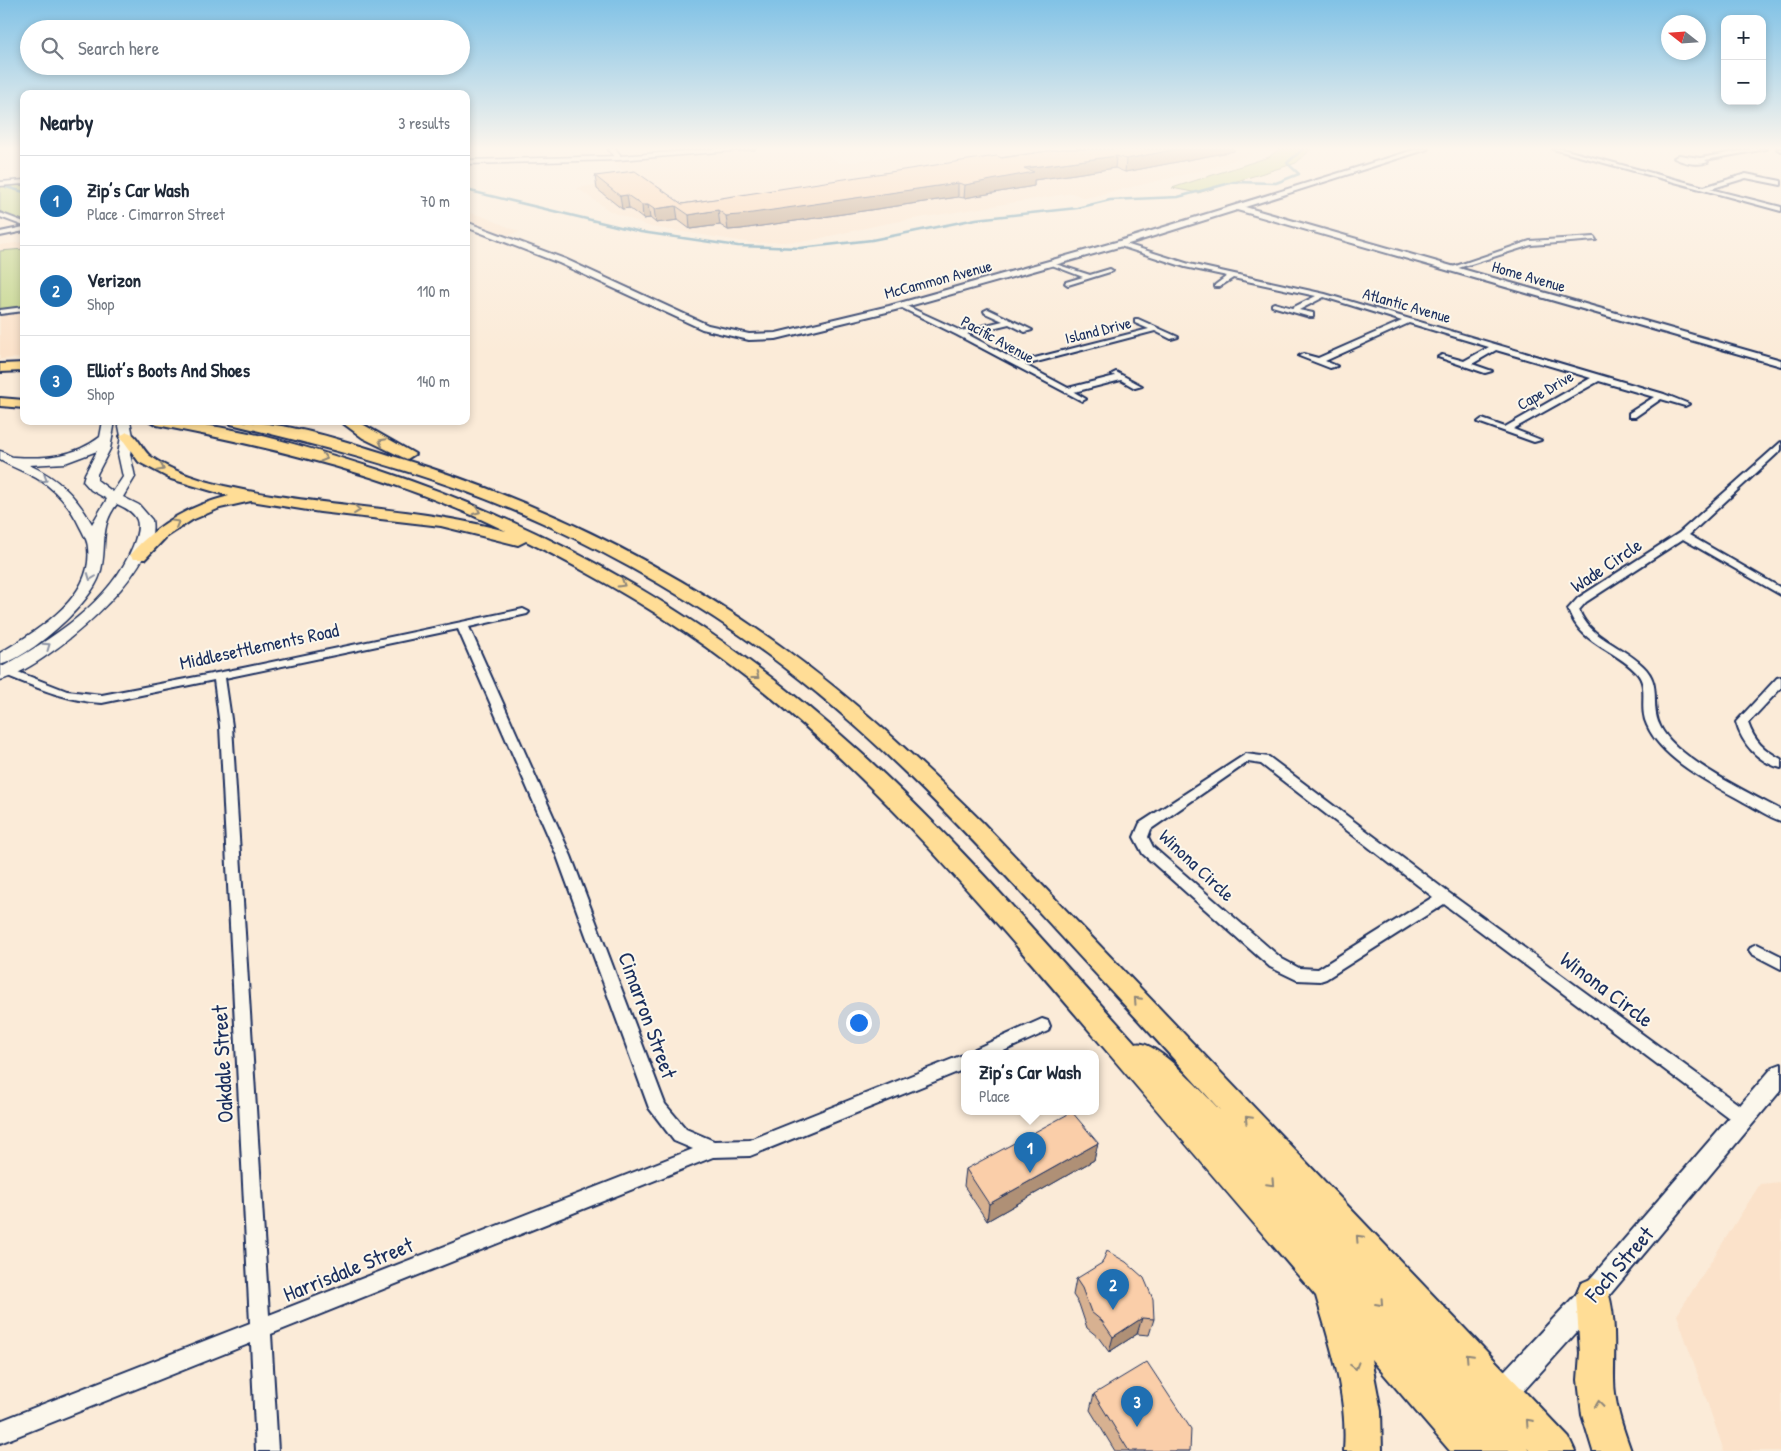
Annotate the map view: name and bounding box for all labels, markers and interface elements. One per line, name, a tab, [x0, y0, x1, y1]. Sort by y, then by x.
north arrow	[1661, 15, 1706, 60]
map controls	[1721, 15, 1766, 105]
button: +	[1721, 15, 1766, 60]
search box	[20, 20, 470, 75]
icon: search	[38, 34, 66, 62]
text: Search here	[78, 35, 159, 61]
button: −	[1721, 60, 1766, 105]
text: Nearby	[40, 108, 93, 137]
text: 3 results	[398, 112, 450, 134]
text: Zip’s Car Wash	[87, 177, 189, 203]
text: 1	[53, 190, 59, 212]
text: 70 m	[420, 190, 450, 212]
text: Place · Cimarron Street	[87, 203, 225, 225]
street label: McCammon Avenue	[882, 254, 995, 304]
street label: Home Avenue	[1490, 255, 1569, 297]
text: Verizon	[87, 267, 141, 293]
text: 2	[52, 280, 60, 302]
text: 110 m	[417, 280, 450, 302]
street label: Atlantic Avenue	[1360, 282, 1454, 328]
text: Shop	[87, 293, 114, 315]
street label: Pacific Avenue	[957, 310, 1039, 368]
street label: Island Drive	[1062, 311, 1134, 349]
text: Elliot’s Boots And Shoes	[87, 357, 250, 383]
street label: Cape Drive	[1513, 365, 1578, 415]
text: 3	[52, 370, 60, 392]
text: 140 m	[416, 370, 450, 392]
text: Shop	[87, 383, 114, 405]
one-way arrow	[378, 438, 387, 448]
one-way arrow	[319, 453, 327, 463]
one-way arrow	[156, 462, 165, 472]
one-way arrow	[39, 472, 48, 482]
one-way arrow	[472, 504, 481, 515]
one-way arrow	[353, 505, 361, 516]
one-way arrow	[170, 520, 179, 530]
street label: Wade Circle	[1565, 531, 1647, 598]
one-way arrow	[87, 572, 97, 581]
one-way arrow	[617, 577, 626, 587]
street label: Middlesettlements Road	[177, 616, 342, 676]
one-way arrow	[41, 643, 51, 652]
one-way arrow	[750, 670, 759, 678]
street label: Winona Circle	[1154, 823, 1241, 907]
street label: Winona Circle	[1554, 944, 1660, 1034]
street label: Cimarron Street	[611, 948, 685, 1083]
one-way arrow	[1134, 997, 1143, 1006]
street label: Oakdale Street	[204, 1004, 240, 1124]
your location	[846, 1010, 872, 1036]
popup	[961, 1050, 1099, 1115]
text: Zip’s Car Wash	[979, 1059, 1081, 1085]
text: Place	[979, 1085, 1010, 1107]
one-way arrow	[1245, 1116, 1254, 1125]
pin: 1	[1014, 1132, 1046, 1173]
one-way arrow	[1265, 1177, 1274, 1186]
street label: Foch Street	[1577, 1219, 1661, 1309]
street label: Harrisdale Street	[279, 1229, 418, 1309]
one-way arrow	[1356, 1235, 1365, 1244]
pin: 2	[1097, 1269, 1129, 1310]
one-way arrow	[1374, 1298, 1383, 1307]
one-way arrow	[1466, 1354, 1475, 1363]
one-way arrow	[1350, 1361, 1360, 1370]
pin: 3	[1121, 1386, 1153, 1427]
one-way arrow	[1594, 1400, 1605, 1408]
one-way arrow	[1526, 1419, 1535, 1428]

